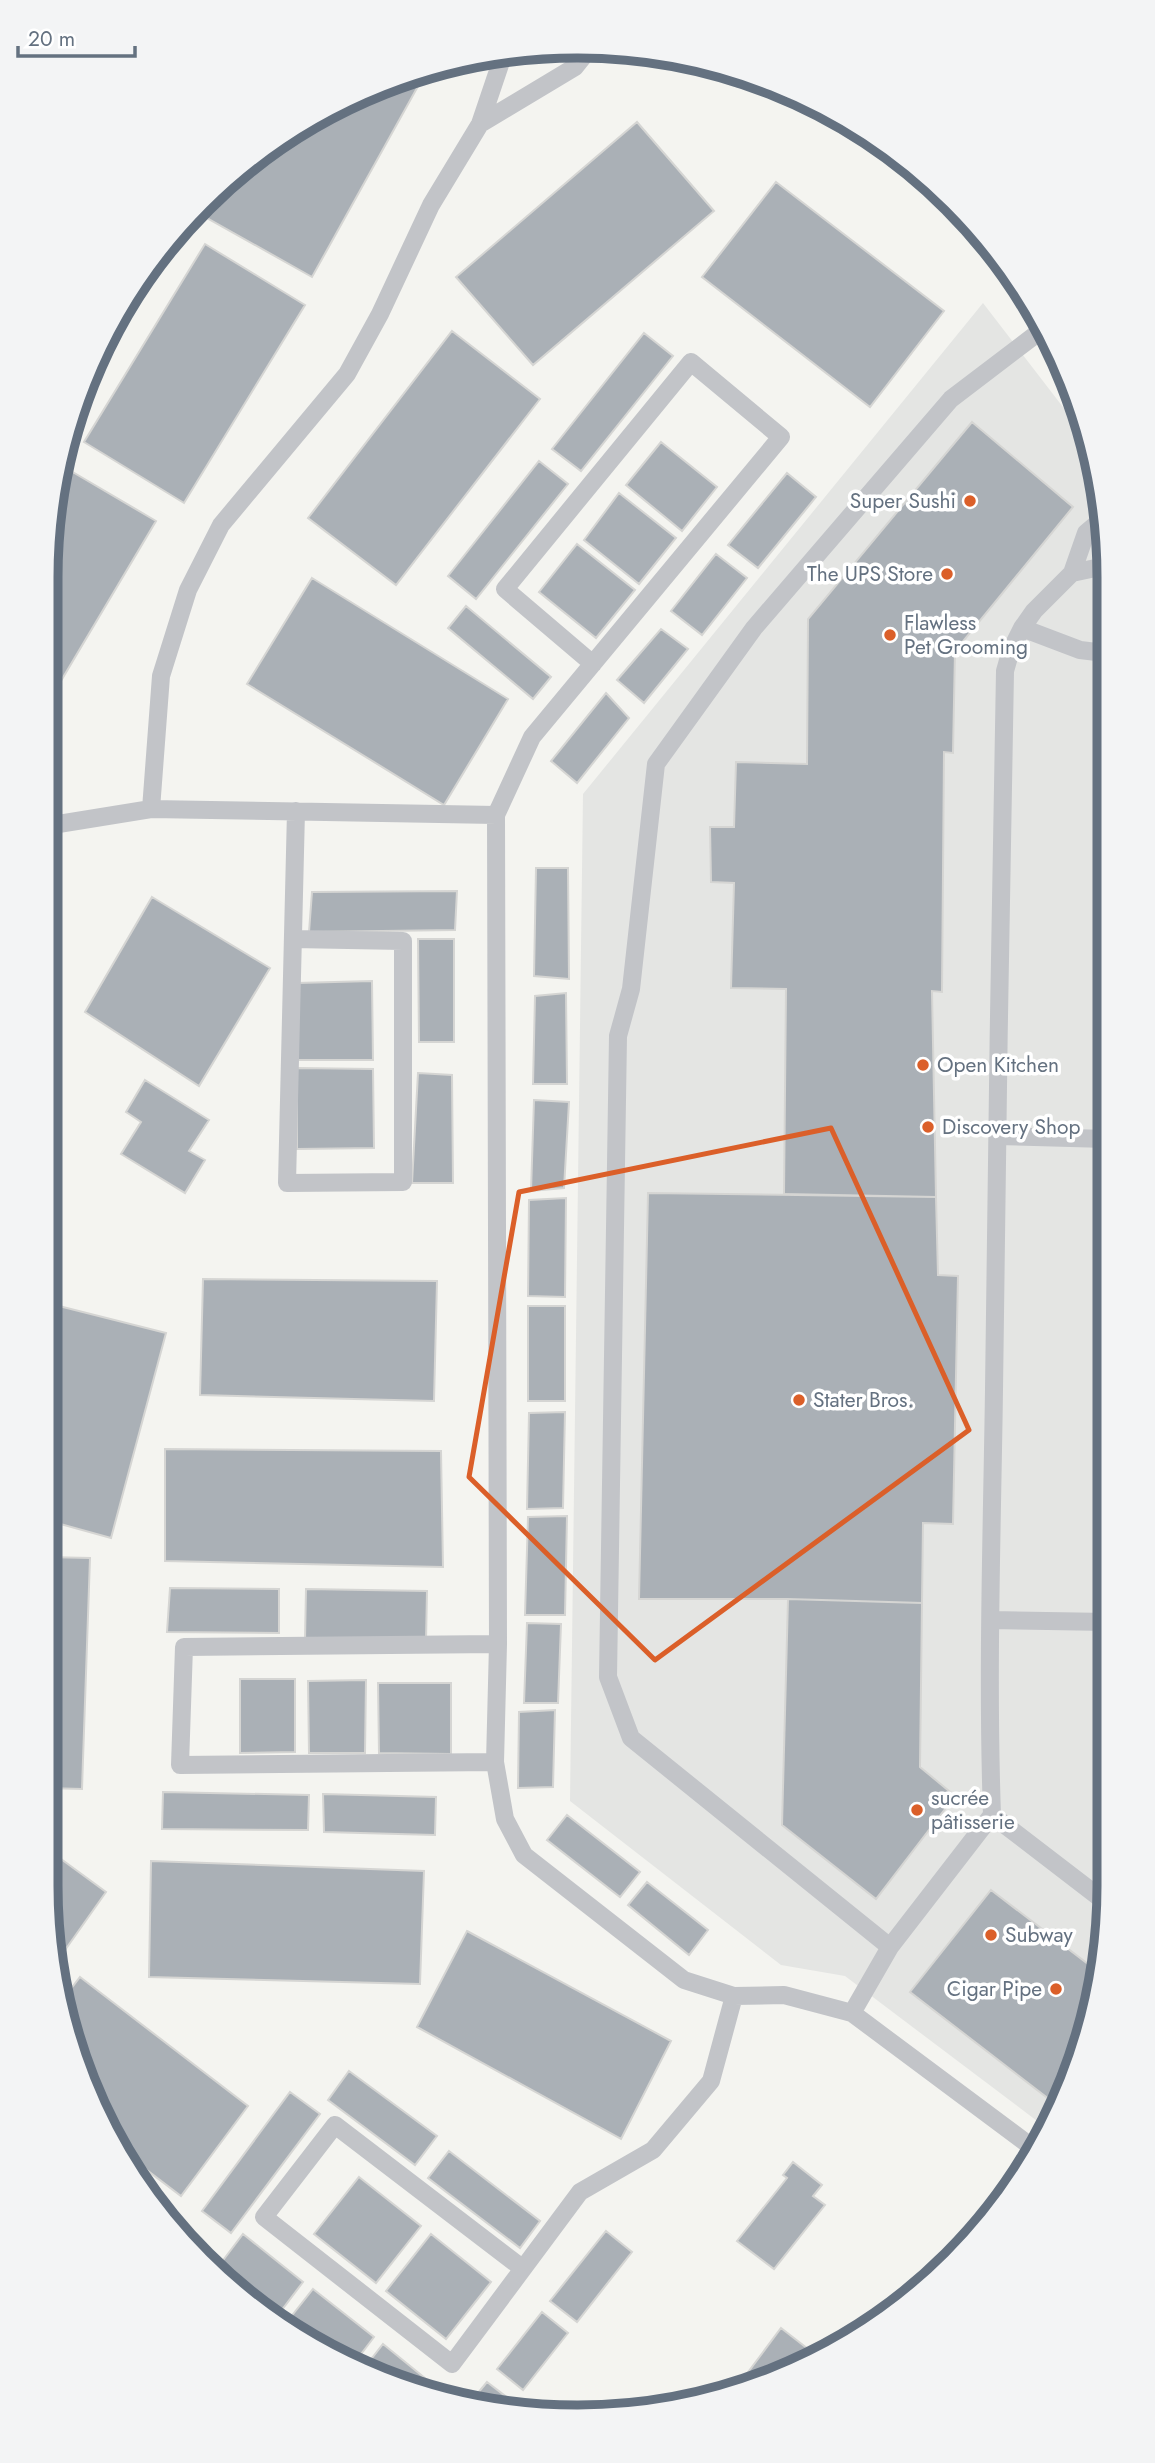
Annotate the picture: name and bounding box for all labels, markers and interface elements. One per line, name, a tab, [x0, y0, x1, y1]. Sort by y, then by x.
scale bar	[18, 14, 135, 58]
text: 20 m	[28, 24, 75, 54]
place label: Super Sushi	[850, 486, 956, 516]
marker: Super Sushi	[962, 493, 978, 509]
place label: The UPS Store	[807, 559, 933, 589]
marker: The UPS Store	[939, 566, 955, 582]
place label: Flawless Pet Grooming	[904, 608, 1028, 662]
marker: Flawless Pet Grooming	[882, 627, 898, 643]
place label: Open Kitchen	[937, 1050, 1059, 1080]
marker: Open Kitchen	[915, 1057, 931, 1073]
place label: Discovery Shop	[942, 1112, 1081, 1142]
marker: Discovery Shop	[920, 1119, 936, 1135]
place label: Stater Bros.	[813, 1385, 914, 1415]
marker: Stater Bros.	[791, 1392, 807, 1408]
place label: sucrée pâtisserie	[931, 1783, 1015, 1837]
marker: sucrée pâtisserie	[909, 1802, 925, 1818]
place label: Subway	[1005, 1920, 1073, 1950]
marker: Subway	[983, 1927, 999, 1943]
place label: Cigar Pipe	[947, 1974, 1042, 2004]
marker: Cigar Pipe	[1048, 1981, 1064, 1997]

